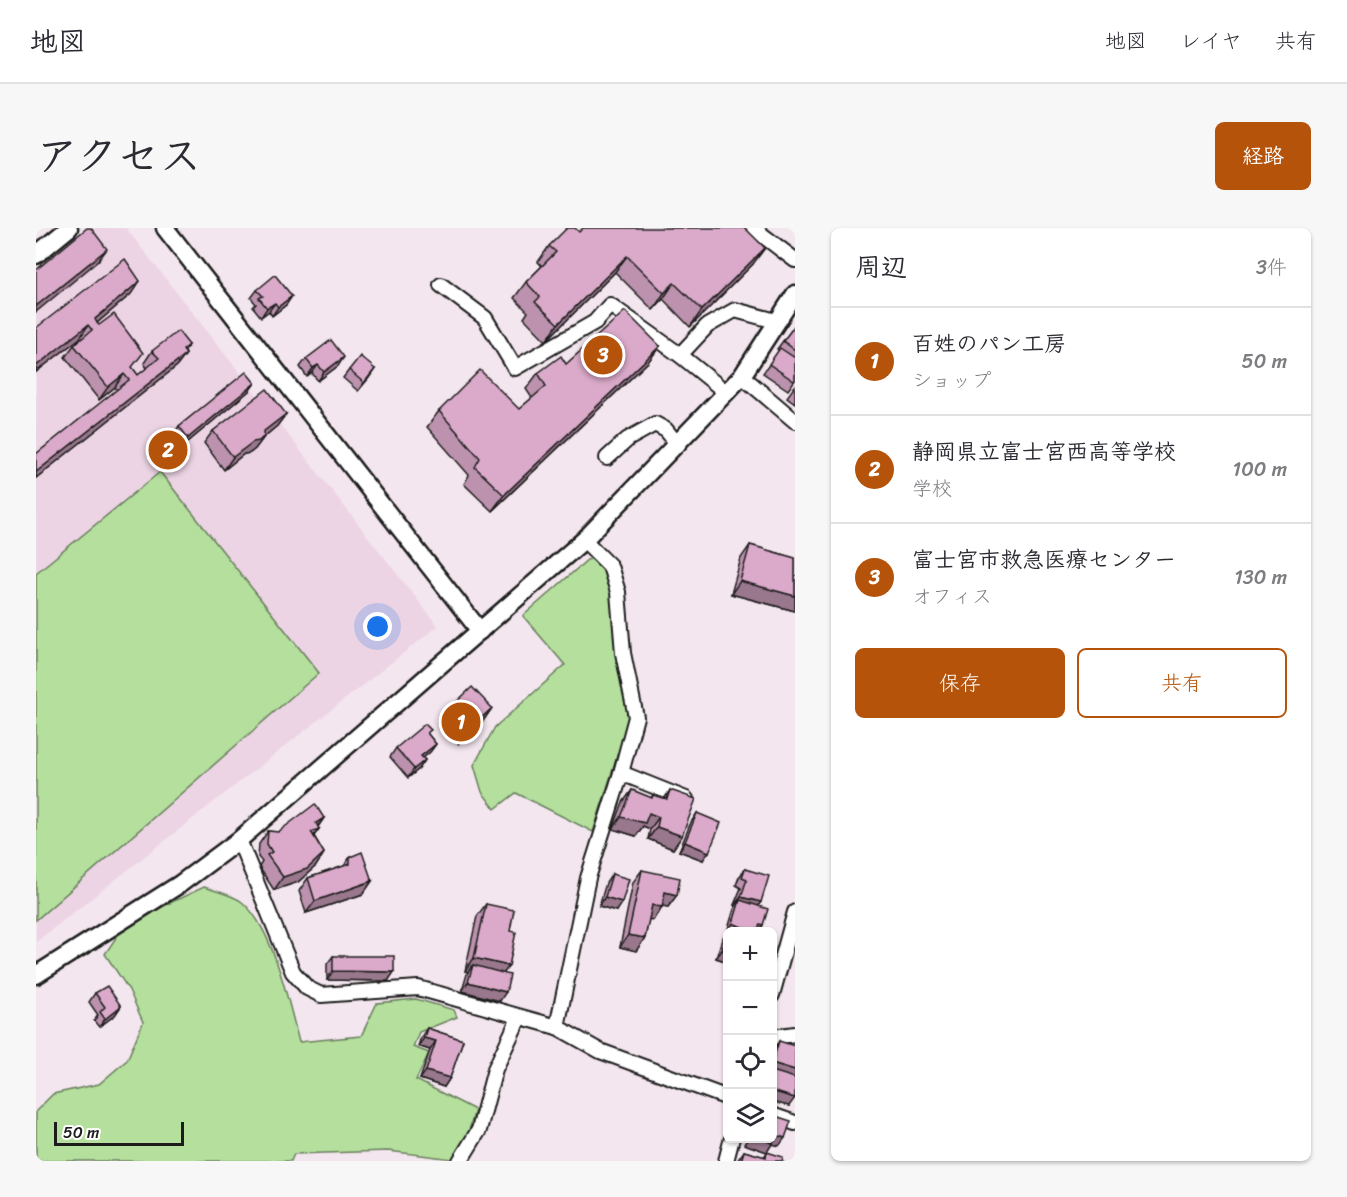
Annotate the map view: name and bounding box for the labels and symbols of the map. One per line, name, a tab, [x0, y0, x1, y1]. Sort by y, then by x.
pin: 3	[584, 332, 622, 378]
pin: 2	[148, 428, 188, 472]
your location	[363, 612, 392, 641]
pin: 1	[442, 700, 480, 744]
scale bar	[54, 1119, 184, 1146]

